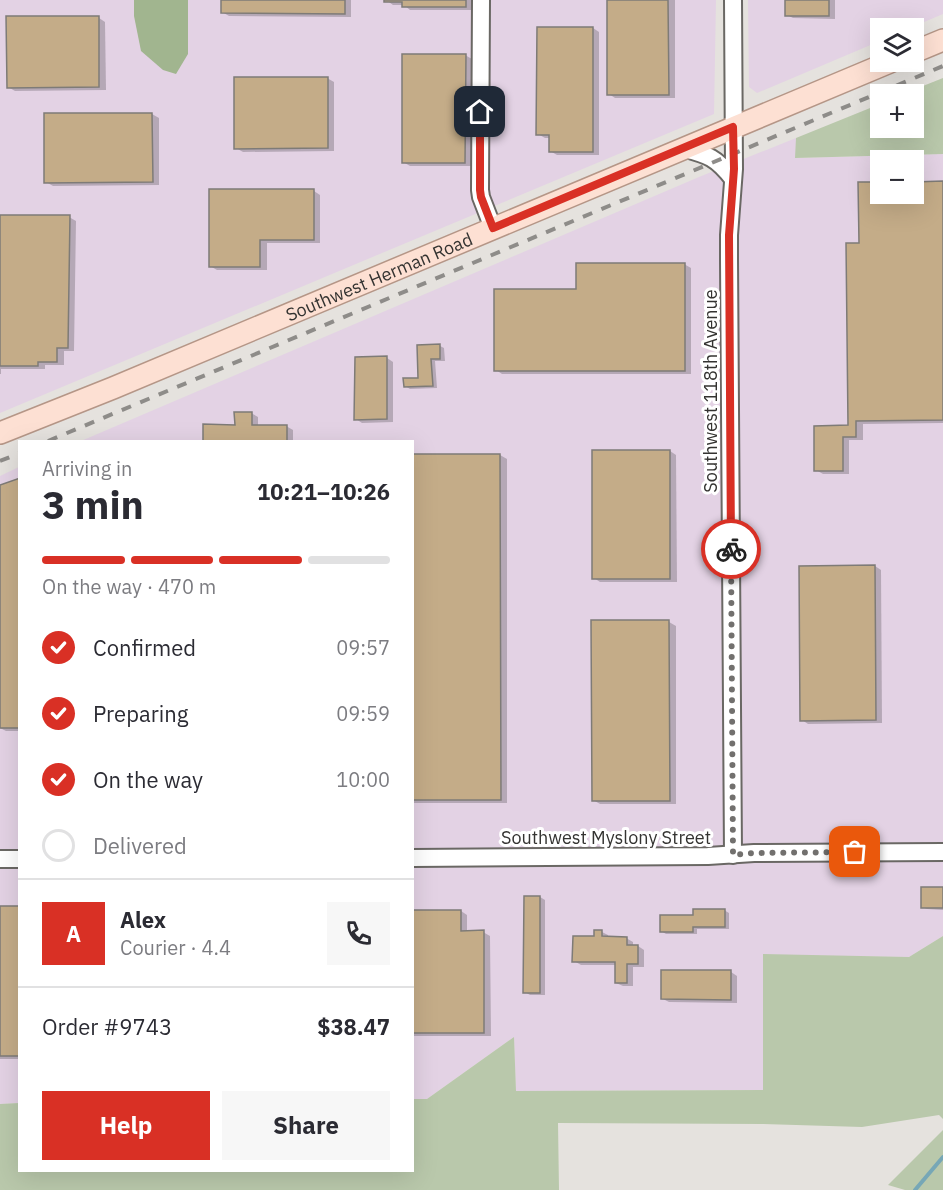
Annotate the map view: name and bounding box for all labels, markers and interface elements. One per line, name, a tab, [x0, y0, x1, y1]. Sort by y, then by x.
map controls	[870, 18, 924, 204]
button: layers	[870, 18, 924, 72]
button: +	[870, 84, 924, 138]
pin	[454, 86, 505, 137]
icon: home	[463, 95, 496, 128]
button: −	[870, 150, 924, 204]
street label: Southwest Herman Road	[282, 227, 476, 326]
street label: Southwest 118th Avenue	[699, 289, 722, 493]
text: Arriving in	[42, 455, 132, 482]
text: 10:21–10:26	[257, 477, 390, 506]
text: 3 min	[42, 479, 144, 530]
courier	[701, 519, 761, 579]
icon: bike	[715, 533, 748, 566]
text: On the way · 470 m	[42, 573, 216, 600]
icon: check	[42, 631, 75, 664]
text: Confirmed	[93, 633, 196, 662]
text: 09:57	[336, 634, 390, 661]
icon: check	[42, 697, 75, 730]
text: Preparing	[93, 699, 188, 728]
text: 09:59	[336, 700, 390, 727]
icon: check	[42, 763, 75, 796]
text: On the way	[93, 765, 203, 794]
text: 10:00	[336, 766, 390, 793]
street label: Southwest Myslony Street	[501, 826, 711, 849]
pin	[829, 826, 880, 877]
text: Delivered	[93, 831, 187, 860]
icon: bag	[838, 835, 871, 868]
button: phone	[327, 902, 390, 965]
text: Alex	[120, 905, 166, 934]
text: A	[66, 919, 81, 948]
text: Courier · 4.4	[120, 934, 231, 961]
text: Order #9743	[42, 1012, 172, 1041]
text: $38.47	[317, 1012, 390, 1041]
button: Help	[42, 1091, 210, 1160]
button: Share	[222, 1091, 390, 1160]

